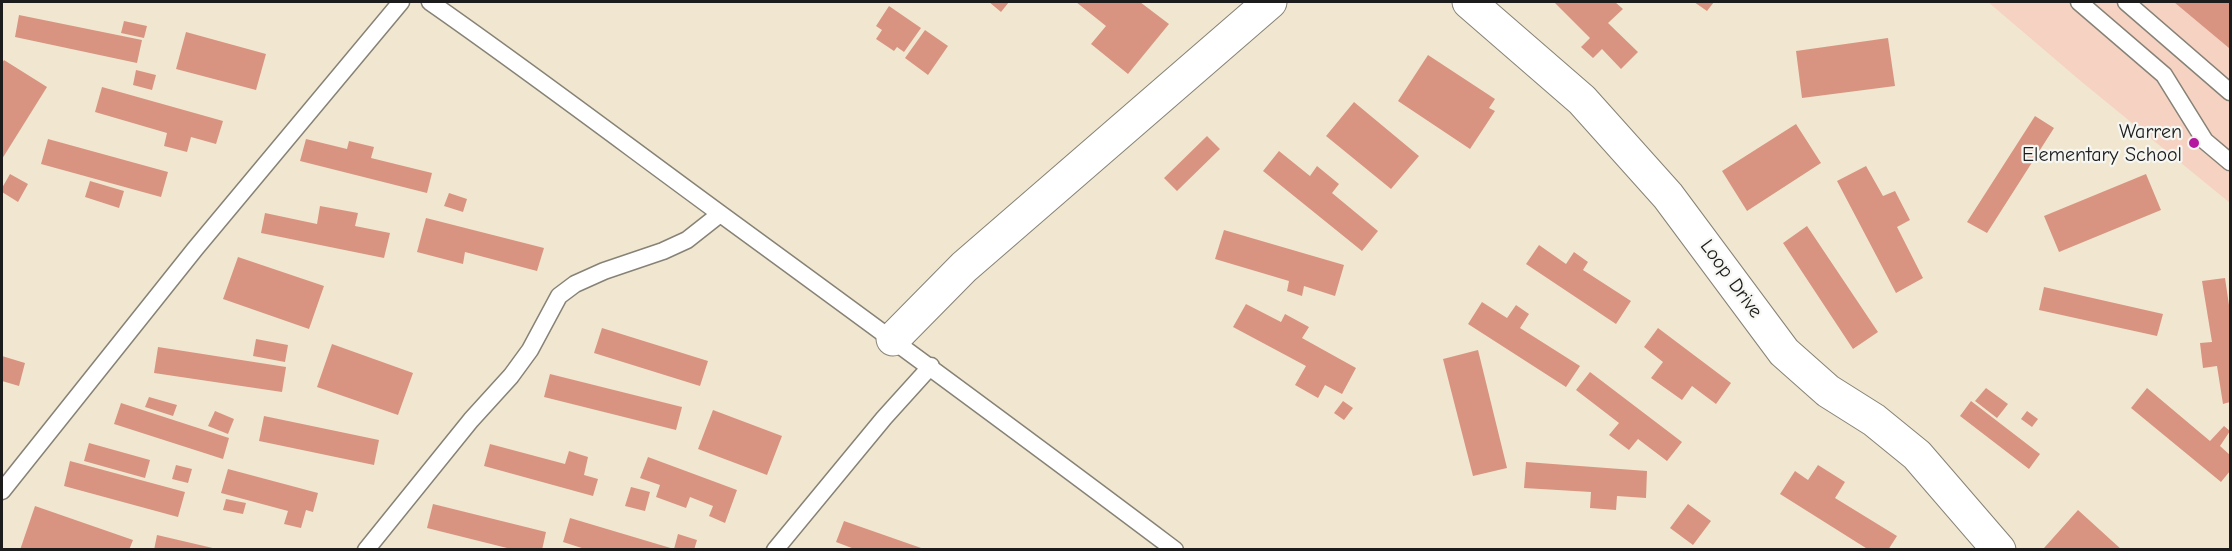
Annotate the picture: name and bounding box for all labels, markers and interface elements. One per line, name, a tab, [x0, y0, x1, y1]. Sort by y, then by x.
place label: Warren Elementary School	[2022, 120, 2182, 167]
marker: Warren Elementary School	[2187, 136, 2201, 150]
street label: Loop Drive	[1695, 235, 1767, 323]

